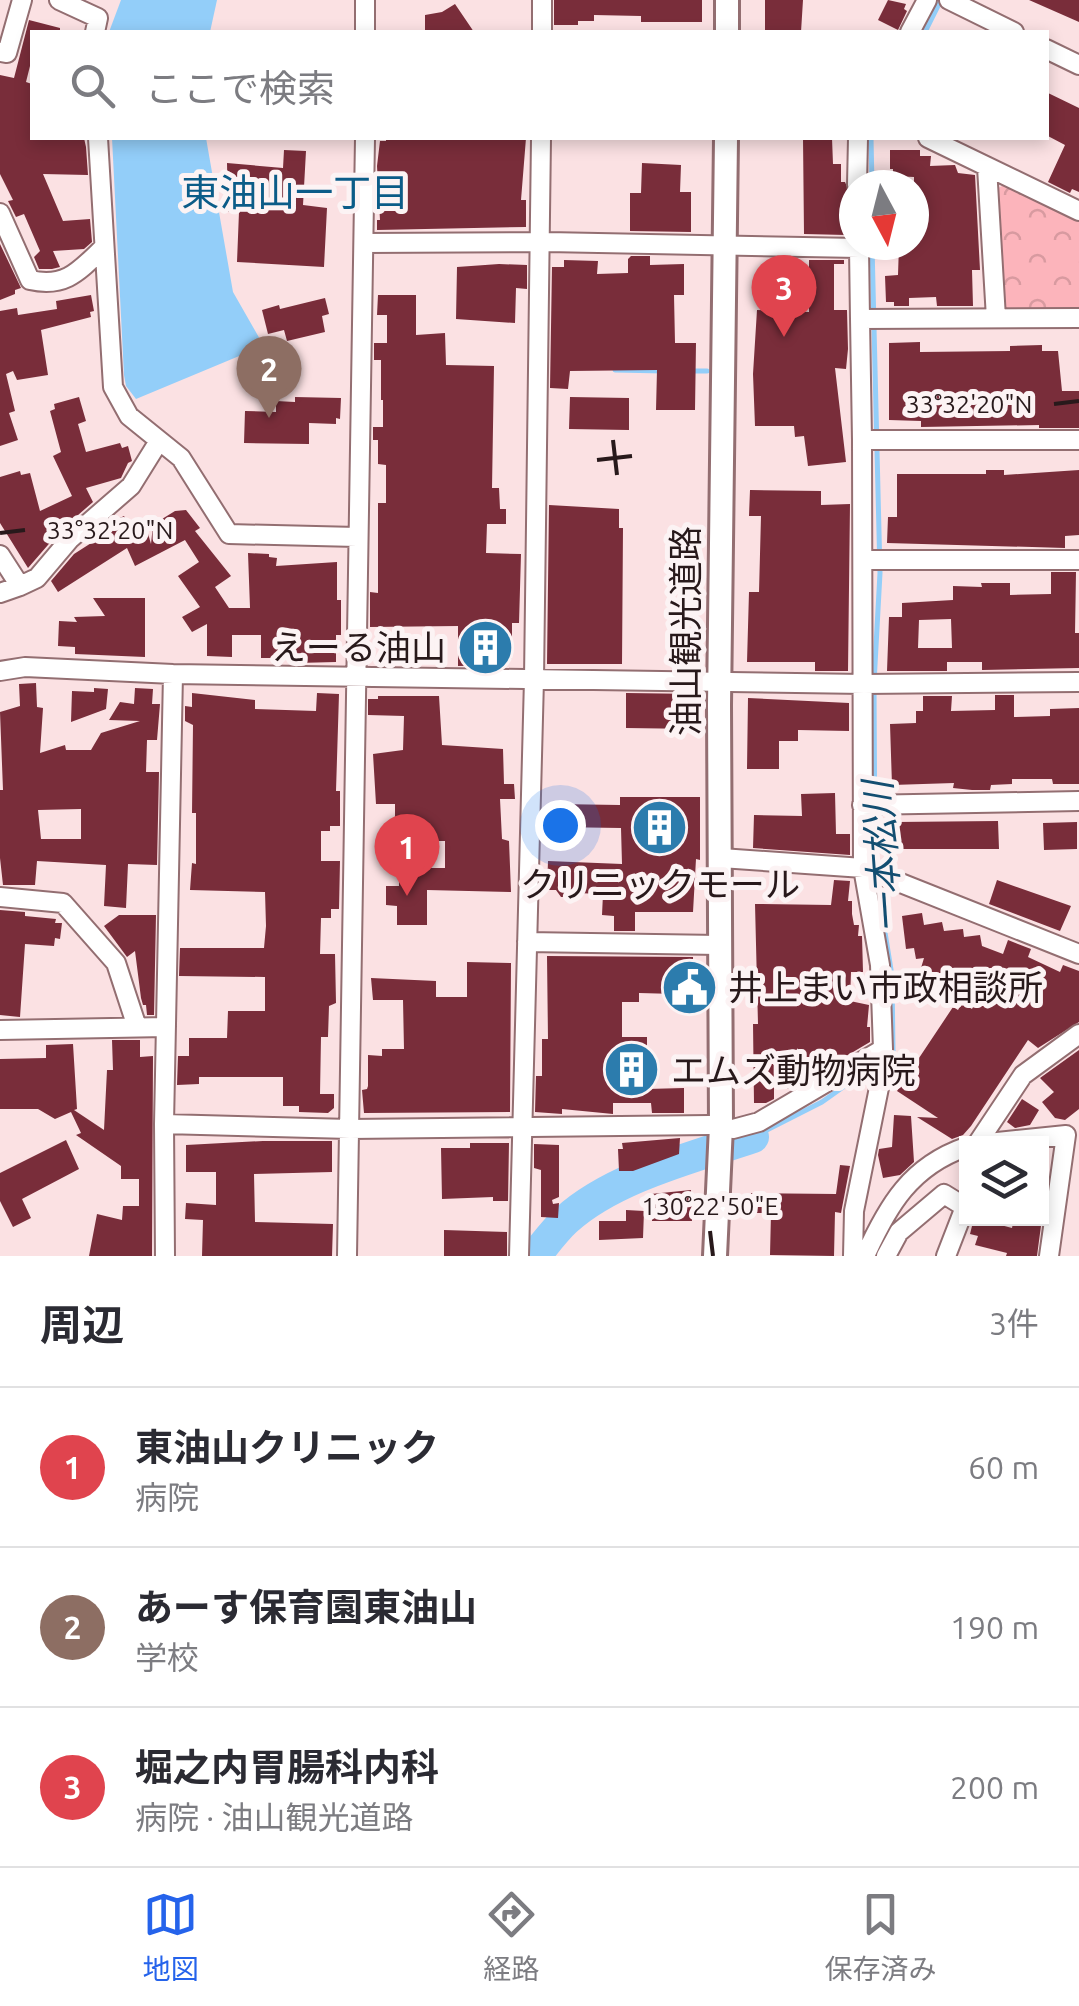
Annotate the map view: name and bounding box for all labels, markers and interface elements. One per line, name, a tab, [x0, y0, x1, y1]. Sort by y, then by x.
search box	[30, 30, 1049, 140]
icon: search	[65, 58, 120, 113]
text: ここで検索	[145, 67, 335, 109]
north arrow	[839, 170, 929, 260]
district label: 東油山一丁目	[181, 171, 409, 213]
pin: 3	[752, 255, 816, 337]
pin: 2	[236, 336, 302, 418]
text: 33°32'20"N	[906, 390, 1032, 418]
text: 33°32'20"N	[47, 516, 173, 544]
street label: 油山観光道路	[665, 526, 705, 736]
building icon: えーる油山	[455, 617, 515, 677]
place label: えーる油山	[271, 627, 446, 667]
water label: 一本松川	[855, 776, 908, 934]
building icon: クリニックモール	[630, 798, 690, 858]
your location	[535, 800, 586, 851]
pin: 1	[374, 814, 440, 896]
place label: クリニックモール	[520, 864, 800, 904]
public building icon: 井上まい市政相談所	[659, 957, 719, 1017]
place label: 井上まい市政相談所	[728, 967, 1043, 1007]
building icon: エムズ動物病院	[602, 1040, 662, 1100]
place label: エムズ動物病院	[671, 1050, 916, 1090]
map controls	[959, 1136, 1049, 1226]
button: layers	[959, 1136, 1049, 1226]
text: 130°22'50"E	[642, 1192, 778, 1220]
text: 周辺	[40, 1301, 124, 1348]
text: 3件	[989, 1305, 1039, 1341]
text: 東油山クリニック	[135, 1426, 439, 1468]
text: 1	[63, 1449, 82, 1485]
text: 60 m	[968, 1449, 1039, 1485]
text: 病院	[135, 1479, 199, 1515]
text: あーす保育園東油山	[135, 1586, 477, 1628]
text: 2	[63, 1609, 82, 1645]
text: 190 m	[950, 1609, 1039, 1645]
text: 学校	[135, 1639, 199, 1675]
text: 堀之内胃腸科内科	[135, 1746, 439, 1788]
text: 3	[63, 1769, 82, 1805]
text: 200 m	[950, 1769, 1039, 1805]
text: 病院 · 油山観光道路	[135, 1799, 414, 1835]
tab: 地図	[142, 1887, 199, 1987]
tab: 経路	[483, 1887, 540, 1987]
tab: 保存済み	[824, 1887, 937, 1987]

